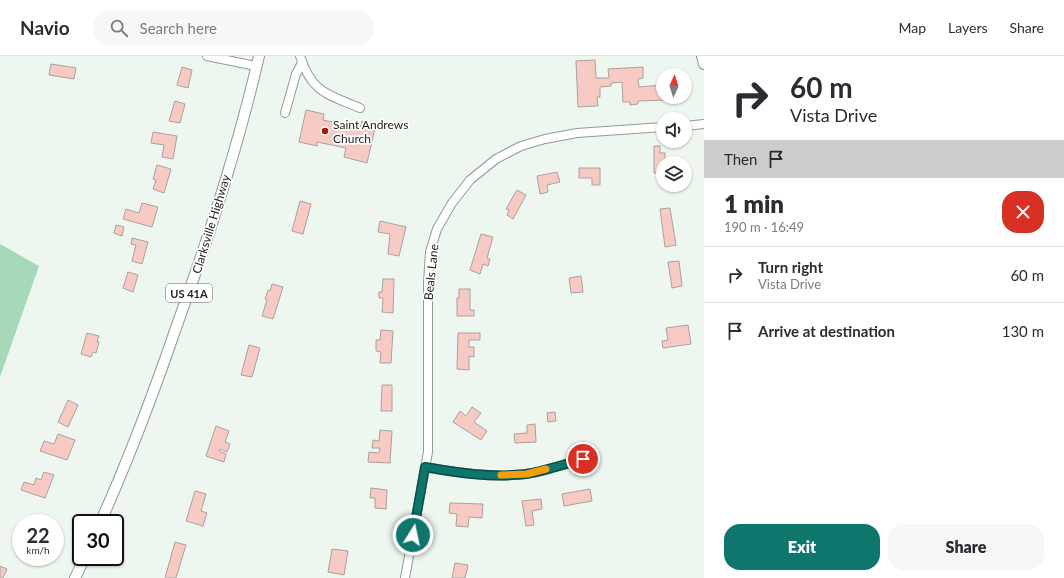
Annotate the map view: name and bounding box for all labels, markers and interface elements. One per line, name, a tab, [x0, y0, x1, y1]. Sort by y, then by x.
search box	[94, 10, 374, 46]
text: Navio	[20, 16, 70, 39]
icon: search	[108, 17, 130, 39]
text: Search here	[140, 19, 217, 37]
text: Map	[898, 19, 926, 36]
text: Layers	[948, 19, 988, 36]
text: Share	[1010, 19, 1044, 36]
north arrow	[656, 68, 692, 104]
map controls	[656, 68, 692, 192]
text: 60 m	[790, 70, 853, 104]
icon: right	[724, 72, 776, 124]
text: Vista Drive	[790, 104, 877, 126]
button: sound	[656, 112, 692, 148]
place label: Saint Andrews Church	[333, 117, 408, 146]
marker: Saint Andrews Church	[320, 126, 330, 136]
icon: arrive	[765, 148, 787, 170]
text: Then	[724, 150, 757, 168]
button: layers	[656, 156, 692, 192]
street label: Clarksville Highway	[189, 172, 233, 275]
text: 1 min	[724, 189, 784, 218]
button: close	[1002, 191, 1044, 233]
text: 190 m · 16:49	[724, 219, 804, 235]
street label: Beals Lane	[421, 243, 441, 301]
text: Turn right	[758, 258, 823, 276]
icon: right	[724, 264, 746, 286]
text: 60 m	[1010, 266, 1044, 284]
text: Vista Drive	[758, 276, 821, 292]
road number: US 41A	[166, 284, 212, 302]
icon: arrive	[724, 320, 746, 342]
text: Arrive at destination	[758, 322, 895, 340]
text: 130 m	[1002, 322, 1044, 340]
pin	[566, 442, 600, 476]
icon: arrive	[572, 448, 594, 470]
speed limit sign: 30	[72, 514, 124, 566]
position arrow	[392, 514, 434, 556]
text: 22	[26, 523, 50, 547]
button: Exit	[724, 524, 880, 570]
button: Share	[888, 524, 1044, 570]
text: km/h	[26, 544, 50, 556]

